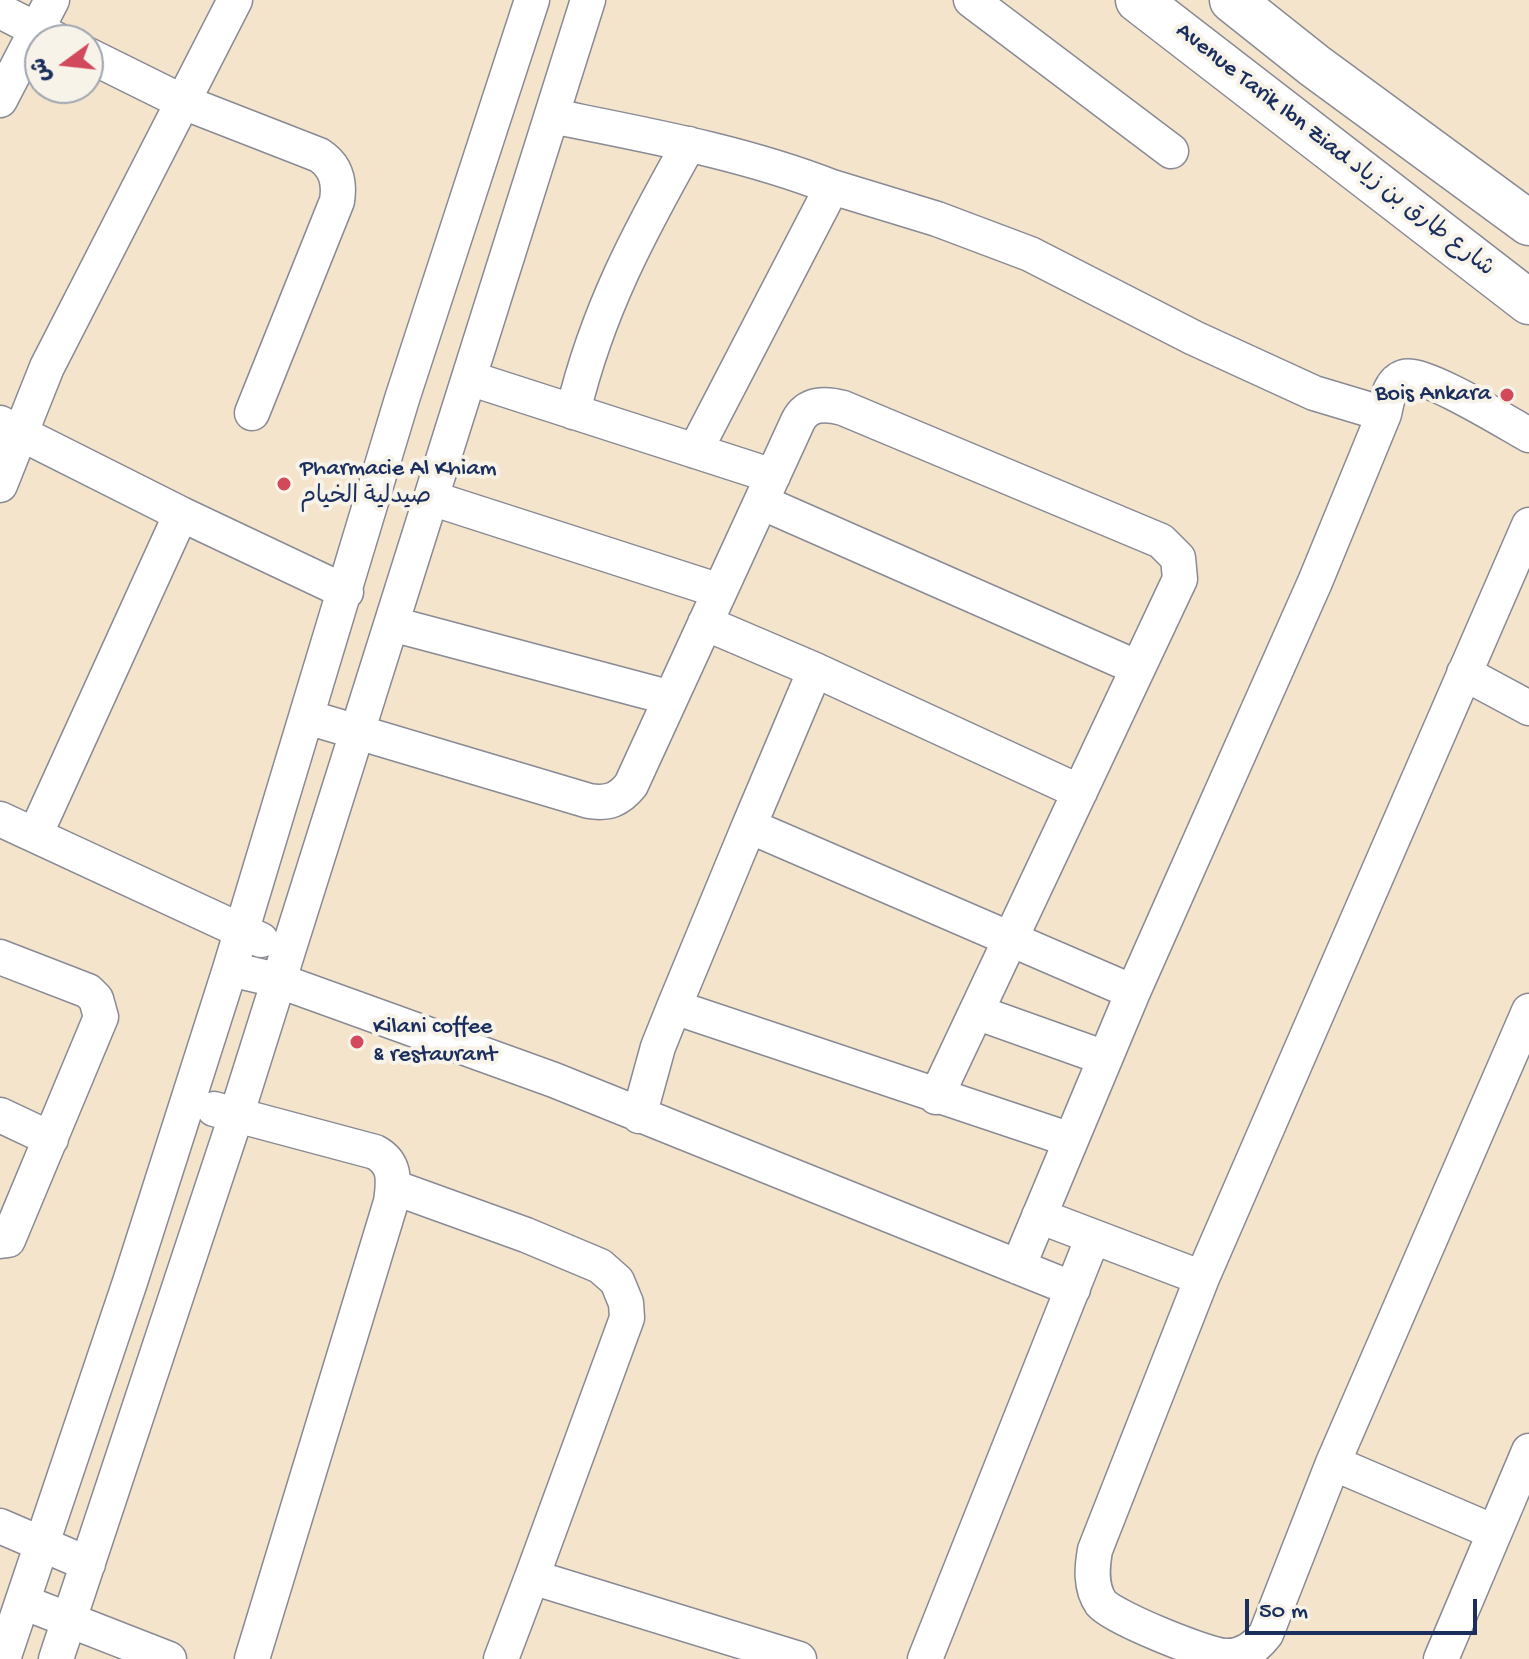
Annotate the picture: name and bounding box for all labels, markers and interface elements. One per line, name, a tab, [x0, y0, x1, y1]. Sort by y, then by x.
street label: Avenue Tarik Ibn Ziad شارع طارق بن زياد	[1169, 18, 1499, 284]
north arrow	[24, 24, 104, 104]
text: ش	[27, 55, 58, 85]
place label: Bois Ankara	[1375, 381, 1491, 409]
marker: Bois Ankara	[1498, 386, 1516, 404]
place label: Pharmacie Al Khiam صيدلية الخيام	[300, 456, 497, 512]
marker: Pharmacie Al Khiam صيدلية الخيام	[275, 475, 293, 493]
place label: Kilani coffee & restaurant	[373, 1014, 497, 1070]
marker: Kilani coffee & restaurant	[348, 1033, 366, 1051]
scale bar	[1249, 1583, 1481, 1633]
text: 50 m	[1259, 1598, 1308, 1627]

